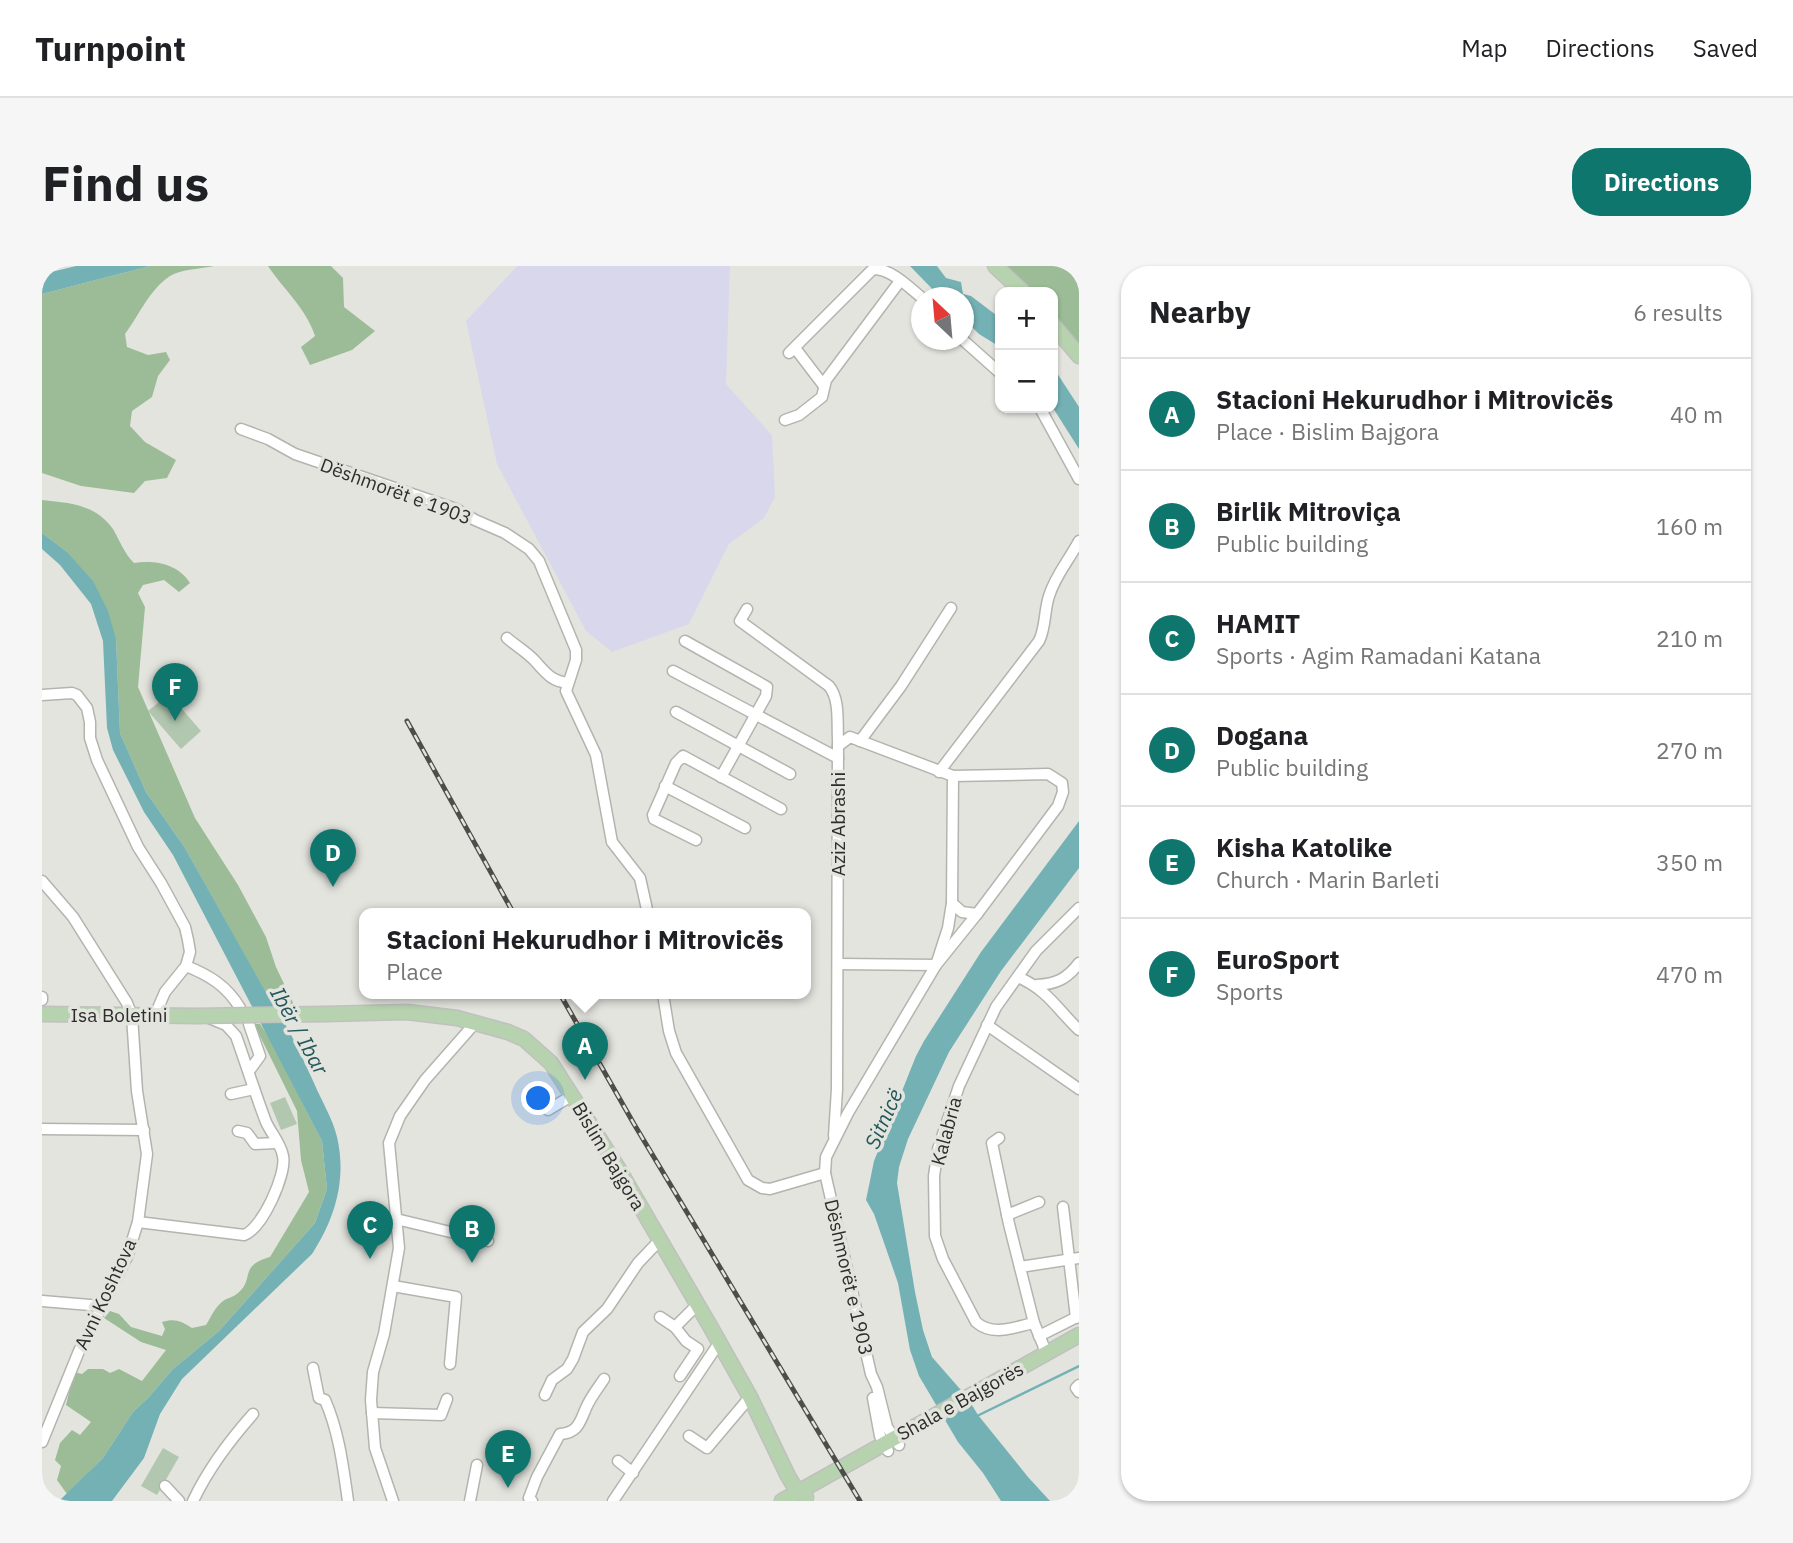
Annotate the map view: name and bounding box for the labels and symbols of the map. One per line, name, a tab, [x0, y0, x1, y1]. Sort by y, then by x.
north arrow	[911, 287, 974, 350]
street label: Dëshmorët e 1903	[317, 452, 475, 530]
pin: F	[152, 663, 198, 721]
street label: Aziz Abrashi	[826, 772, 850, 876]
pin: D	[310, 829, 356, 887]
water label: Ibër / Ibar	[264, 982, 336, 1081]
street label: Isa Boletini	[70, 1003, 168, 1027]
pin: A	[562, 1022, 608, 1080]
your location	[521, 1081, 555, 1115]
water label: Sitnicë	[858, 1084, 909, 1153]
street label: Kalabria	[925, 1094, 967, 1168]
street label: Bislim Bajgora	[567, 1097, 651, 1215]
street label: Dëshmorët e 1903	[819, 1197, 879, 1357]
pin: C	[347, 1201, 393, 1259]
pin: B	[449, 1205, 495, 1263]
street label: Avni Koshtova	[69, 1235, 141, 1353]
street label: Shala e Bajgorës	[892, 1356, 1028, 1446]
pin: E	[485, 1430, 531, 1488]

